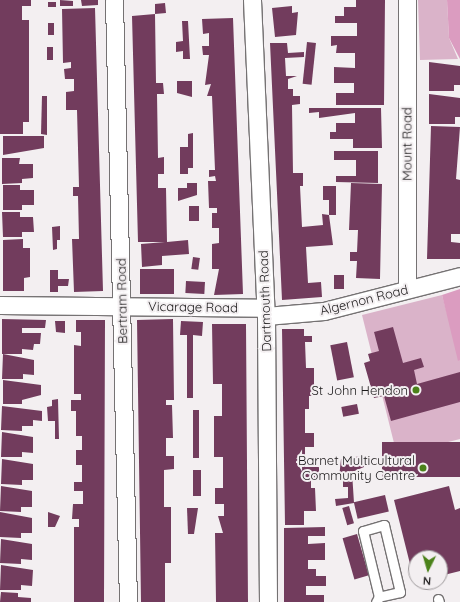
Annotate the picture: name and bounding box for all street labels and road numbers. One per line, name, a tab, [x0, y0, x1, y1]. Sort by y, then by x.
street label: Mount Road	[399, 107, 415, 181]
street label: Dartmouth Road	[255, 250, 275, 352]
street label: Bertram Road	[113, 258, 131, 344]
street label: Algernon Road	[318, 282, 410, 318]
street label: Vicarage Road	[148, 298, 238, 316]

